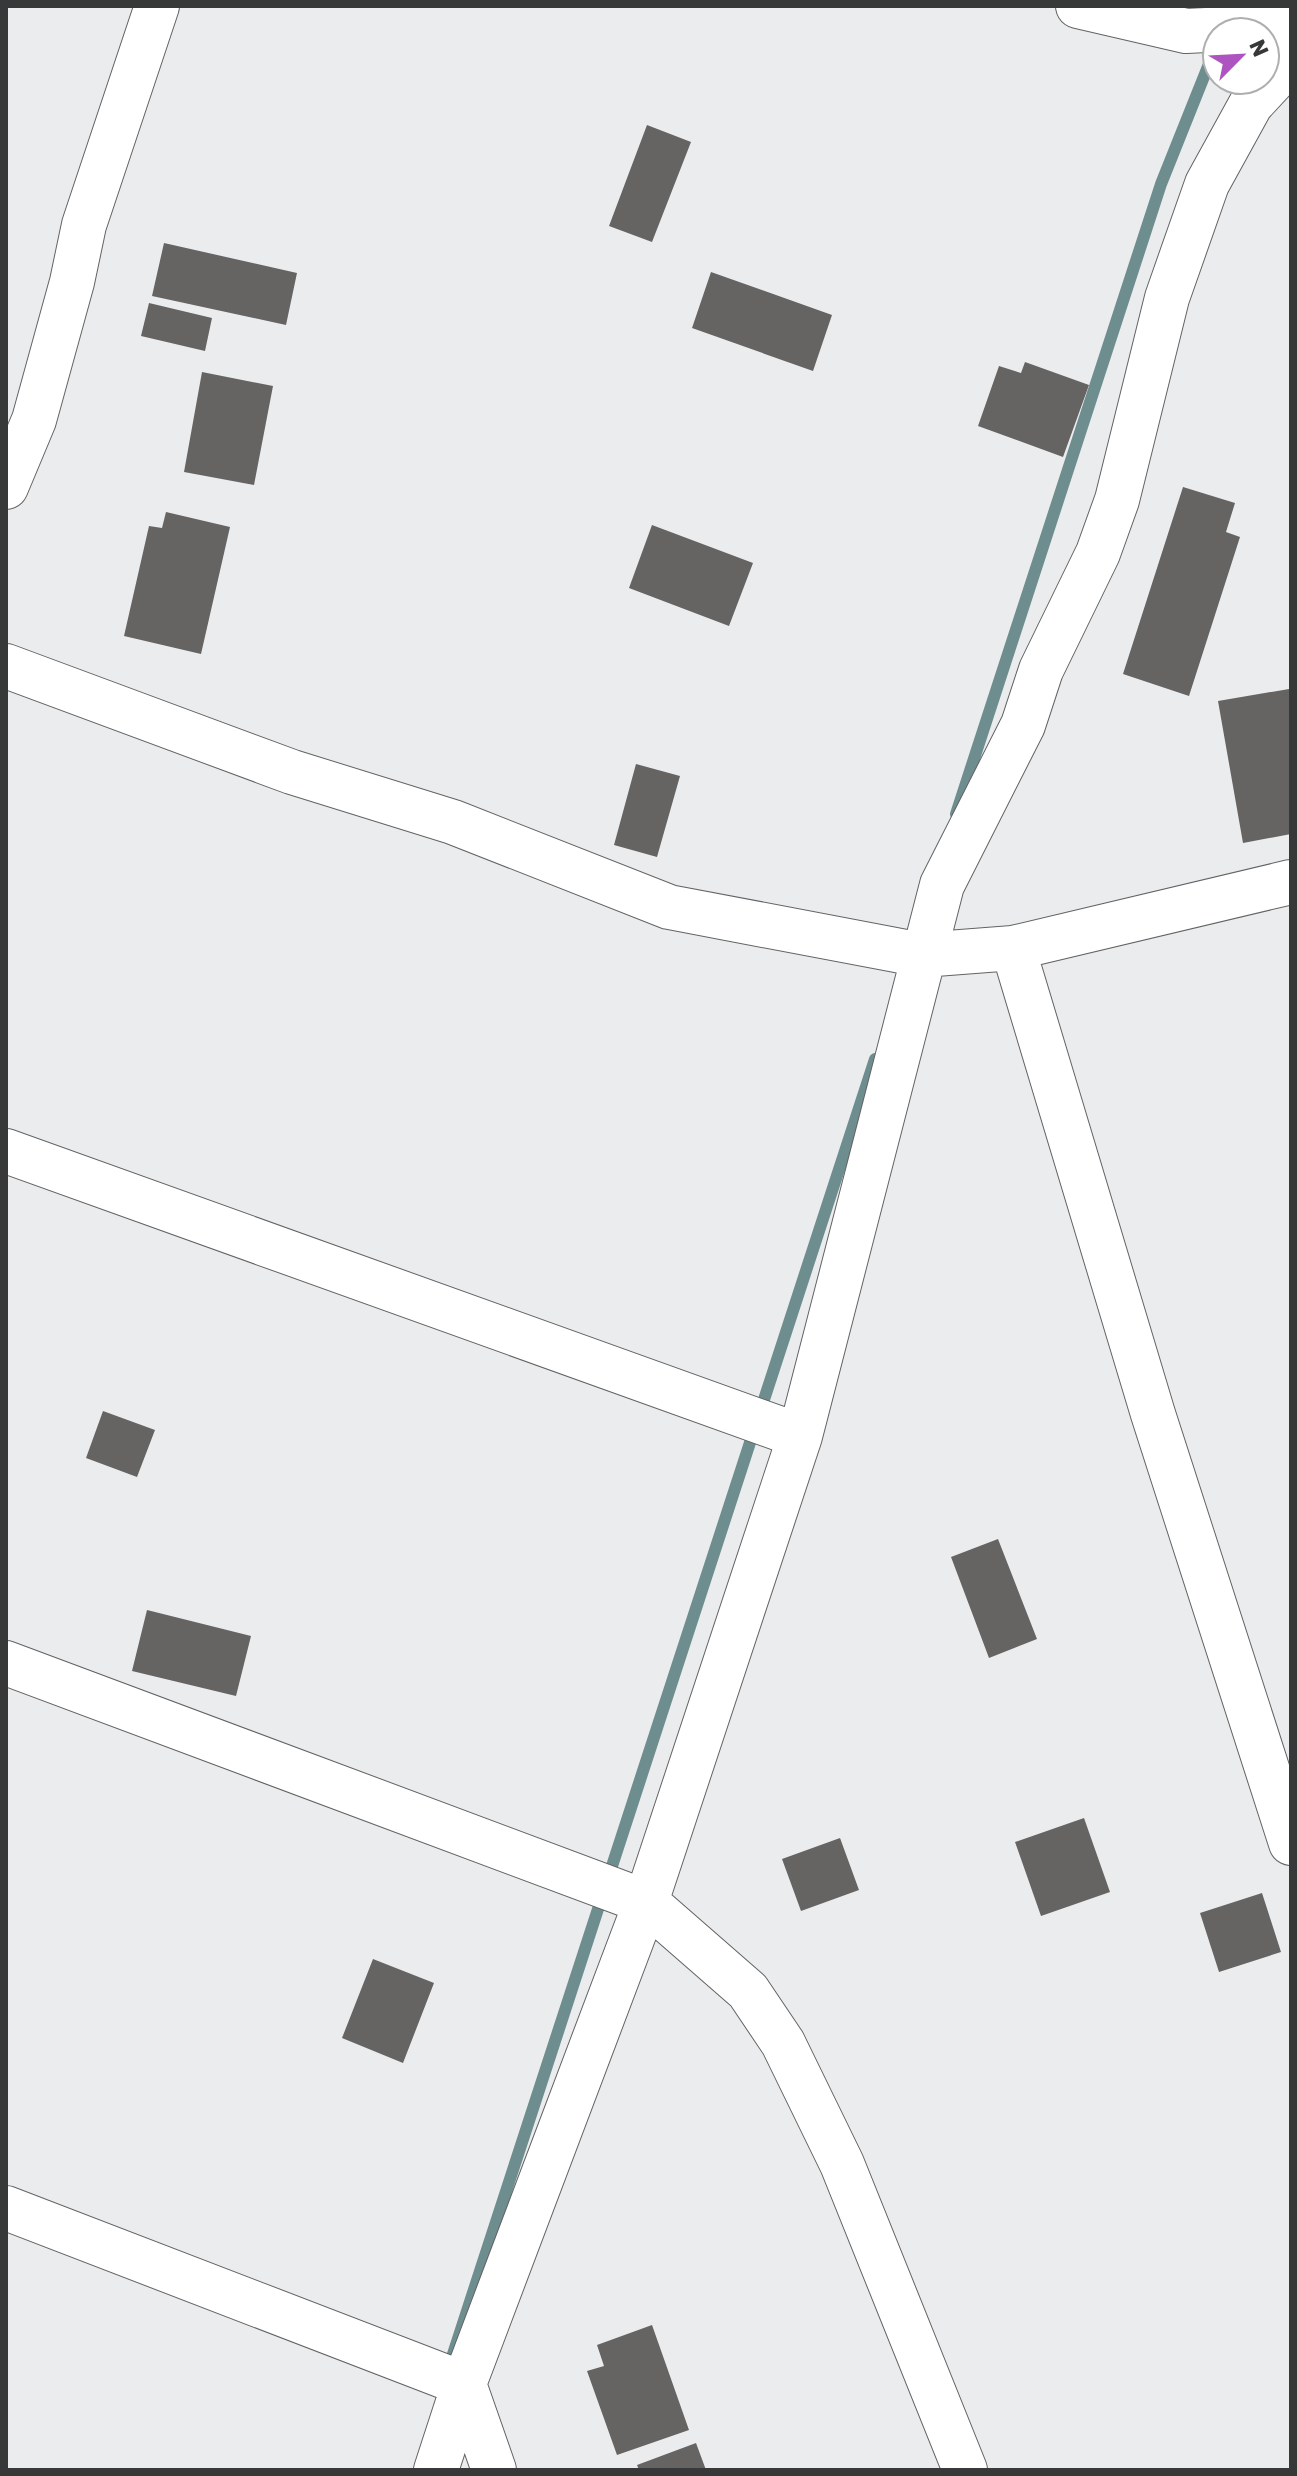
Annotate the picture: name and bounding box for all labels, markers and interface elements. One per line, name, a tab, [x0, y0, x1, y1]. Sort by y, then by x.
north arrow	[1201, 16, 1281, 96]
text: N	[1243, 35, 1274, 61]

